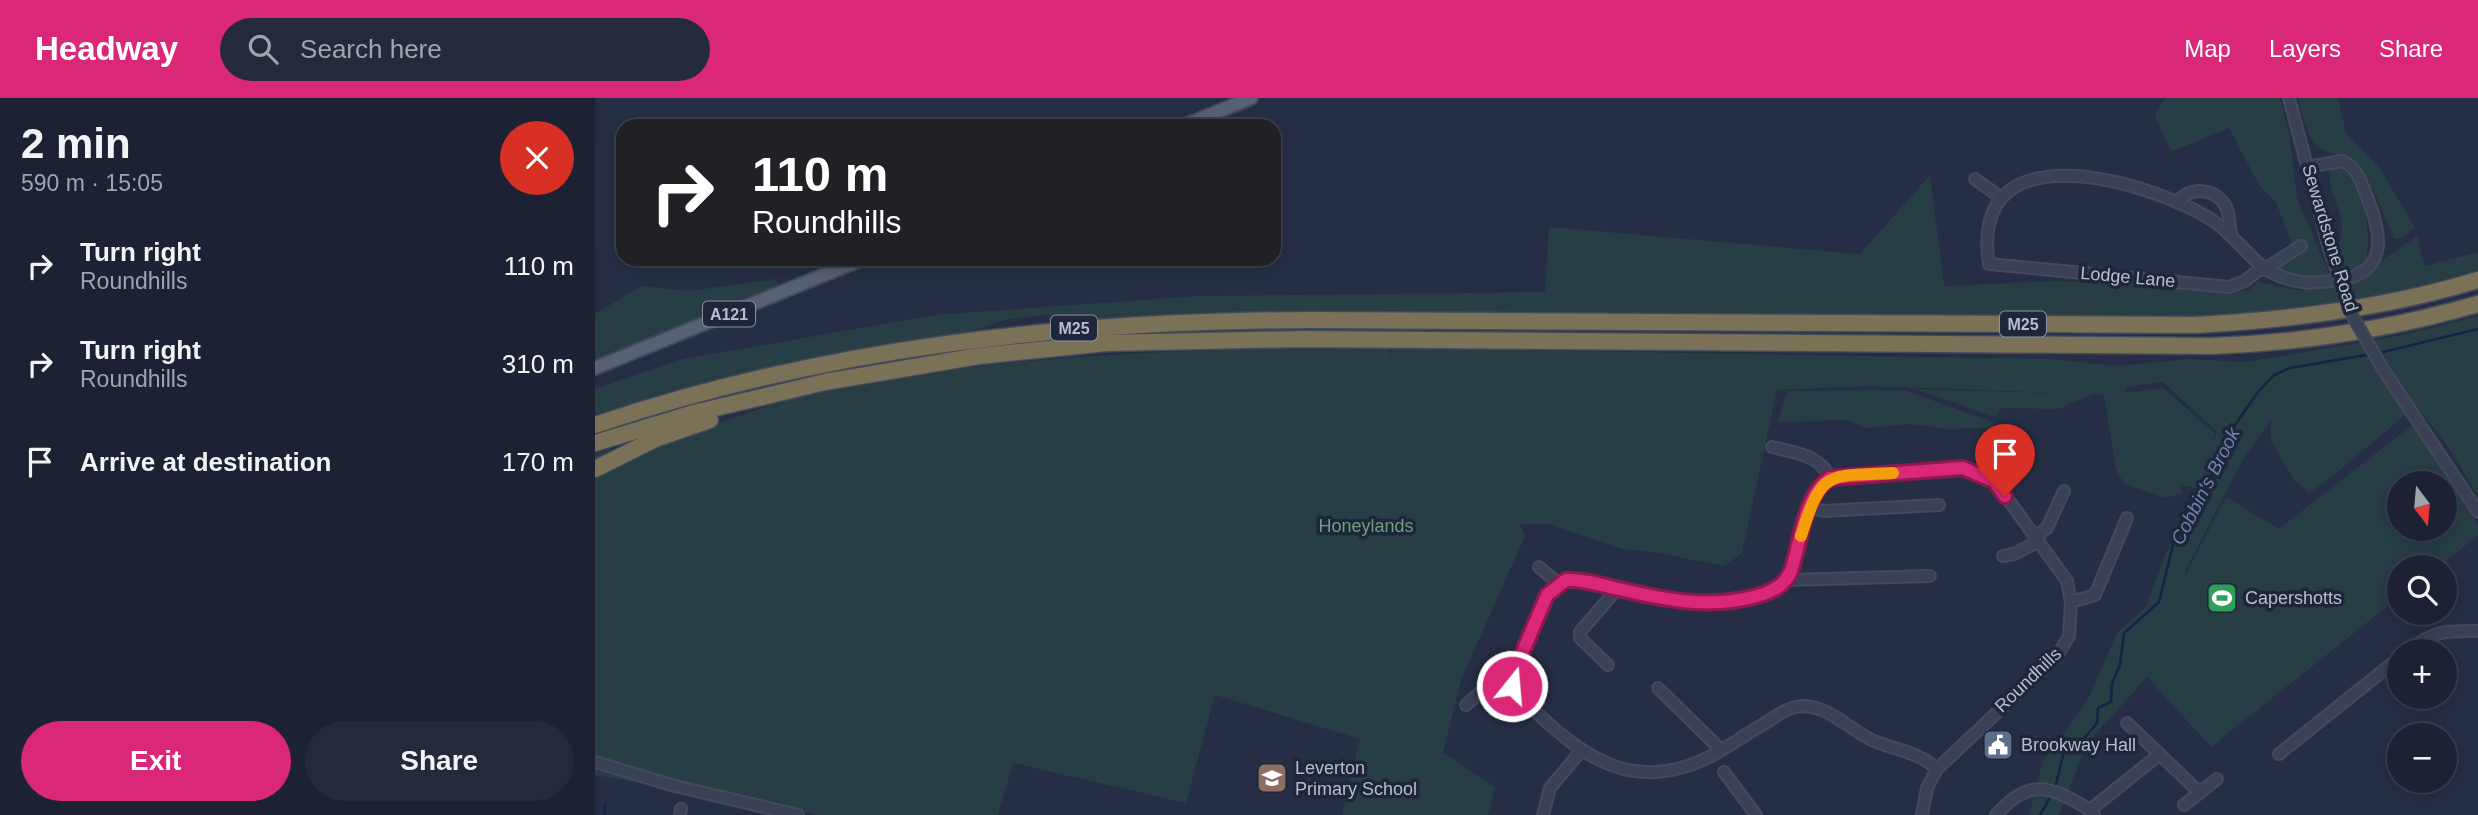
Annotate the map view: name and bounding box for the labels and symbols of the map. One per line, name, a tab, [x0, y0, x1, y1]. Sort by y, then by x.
street label: Sewardstone Road	[2298, 162, 2362, 314]
street label: Lodge Lane	[2080, 263, 2176, 291]
road number: A121	[703, 302, 755, 327]
road number: M25	[2000, 312, 2046, 336]
road number: M25	[1051, 316, 1097, 340]
water label: Cobbin's Brook	[2167, 423, 2245, 548]
pin	[1975, 424, 2035, 496]
north arrow	[2387, 471, 2457, 541]
park label: Honeylands	[1318, 516, 1414, 536]
sports icon: Capershotts	[2205, 581, 2239, 615]
place label: Capershotts	[2245, 588, 2342, 608]
street label: Roundhills	[1991, 644, 2065, 716]
position arrow	[1475, 649, 1549, 723]
public building icon: Brookway Hall	[1981, 728, 2015, 762]
place label: Brookway Hall	[2021, 735, 2136, 755]
place label: Leverton Primary School	[1295, 758, 1417, 799]
school or university icon: Leverton Primary School	[1255, 761, 1289, 795]

